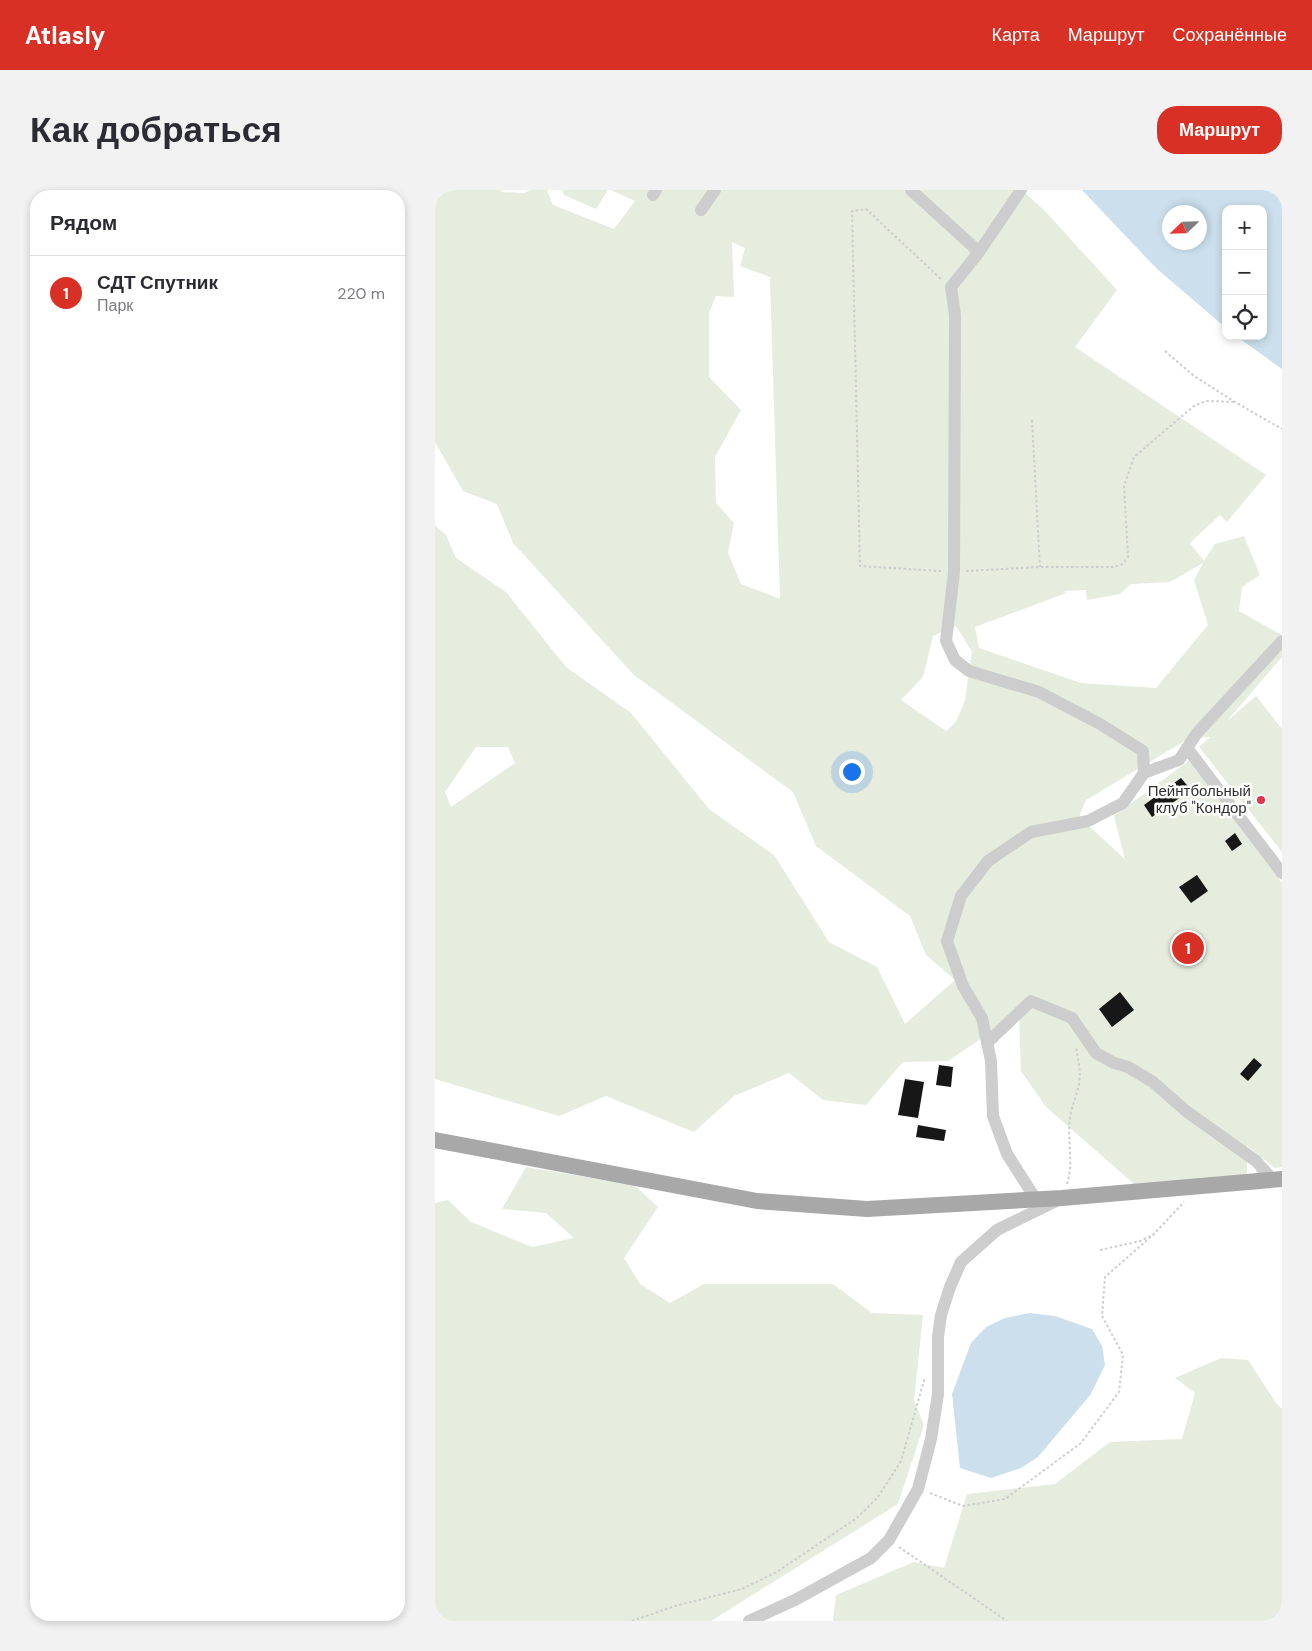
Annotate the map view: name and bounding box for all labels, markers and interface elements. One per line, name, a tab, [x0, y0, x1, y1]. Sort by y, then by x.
text: Atlasly	[25, 20, 105, 51]
text: Карта	[992, 23, 1040, 47]
text: Маршрут	[1068, 23, 1144, 47]
text: Сохранённые	[1172, 23, 1287, 47]
button: Маршрут	[1157, 106, 1282, 154]
text: Как добраться	[30, 107, 282, 153]
north arrow	[1162, 205, 1207, 250]
map controls	[1222, 205, 1267, 340]
button: +	[1222, 205, 1267, 250]
text: Рядом	[50, 209, 117, 237]
button: −	[1222, 250, 1267, 295]
text: СДТ Спутник	[97, 270, 218, 295]
text: 1	[63, 283, 69, 304]
text: 220 m	[337, 283, 385, 304]
text: Парк	[97, 295, 133, 316]
button: locate	[1222, 295, 1267, 340]
your location	[839, 759, 865, 785]
place label: Пейнтбольный клуб "Кондор"	[1148, 781, 1251, 818]
marker: Пейнтбольный клуб "Кондор"	[1255, 794, 1267, 806]
pin: 1	[1172, 929, 1204, 967]

